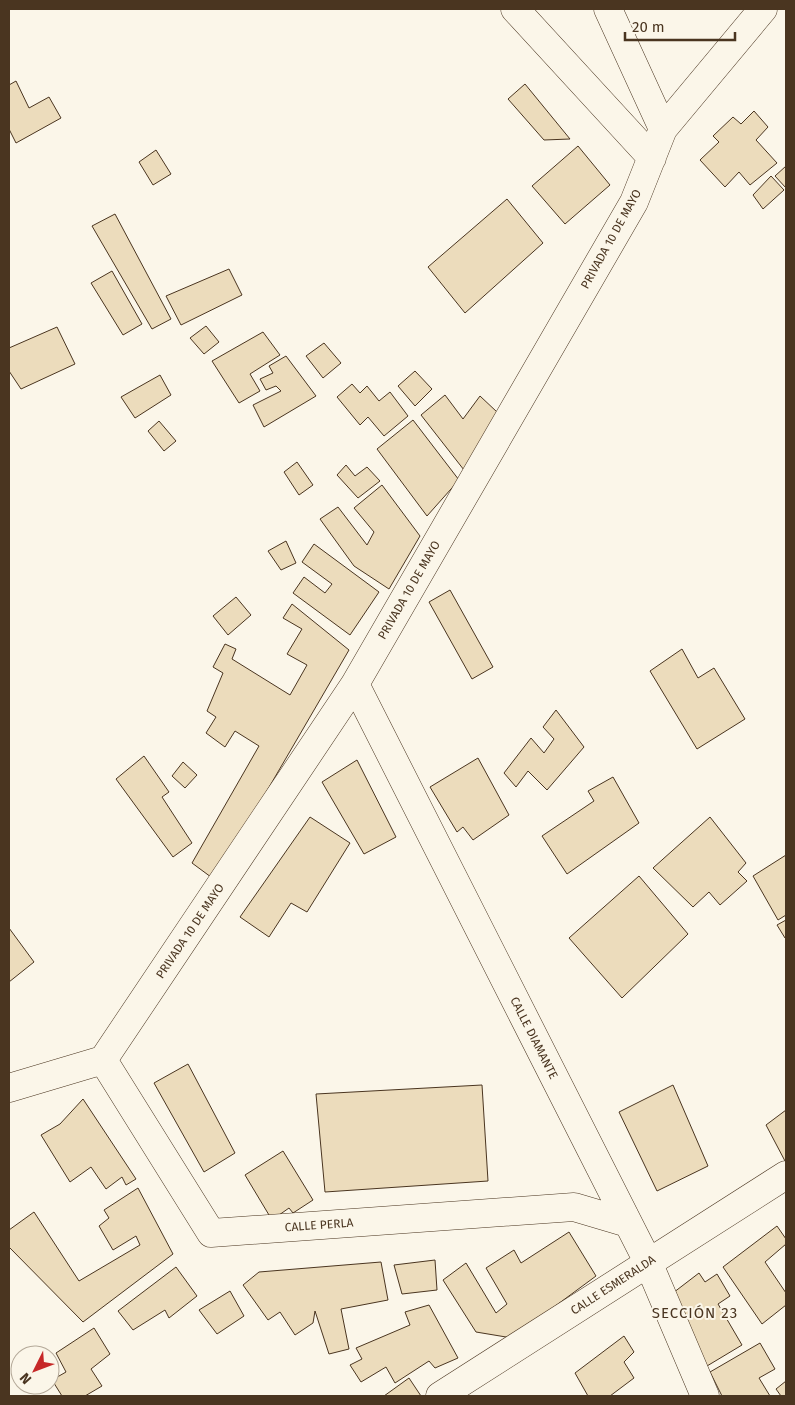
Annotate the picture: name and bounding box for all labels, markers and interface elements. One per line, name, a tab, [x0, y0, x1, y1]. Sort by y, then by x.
scale bar	[625, 10, 735, 42]
text: 20 m	[632, 18, 665, 36]
street label: PRIVADA 10 DE MAYO	[578, 187, 644, 291]
street label: PRIVADA 10 DE MAYO	[375, 538, 443, 642]
street label: PRIVADA 10 DE MAYO	[153, 881, 227, 981]
street label: CALLE DIAMANTE	[507, 995, 561, 1081]
street label: CALLE PERLA	[284, 1216, 354, 1234]
street label: CALLE ESMERALDA	[568, 1252, 658, 1318]
district label: SECCIÓN 23	[652, 1304, 738, 1322]
north arrow	[10, 1345, 60, 1395]
text: N	[16, 1369, 35, 1388]

